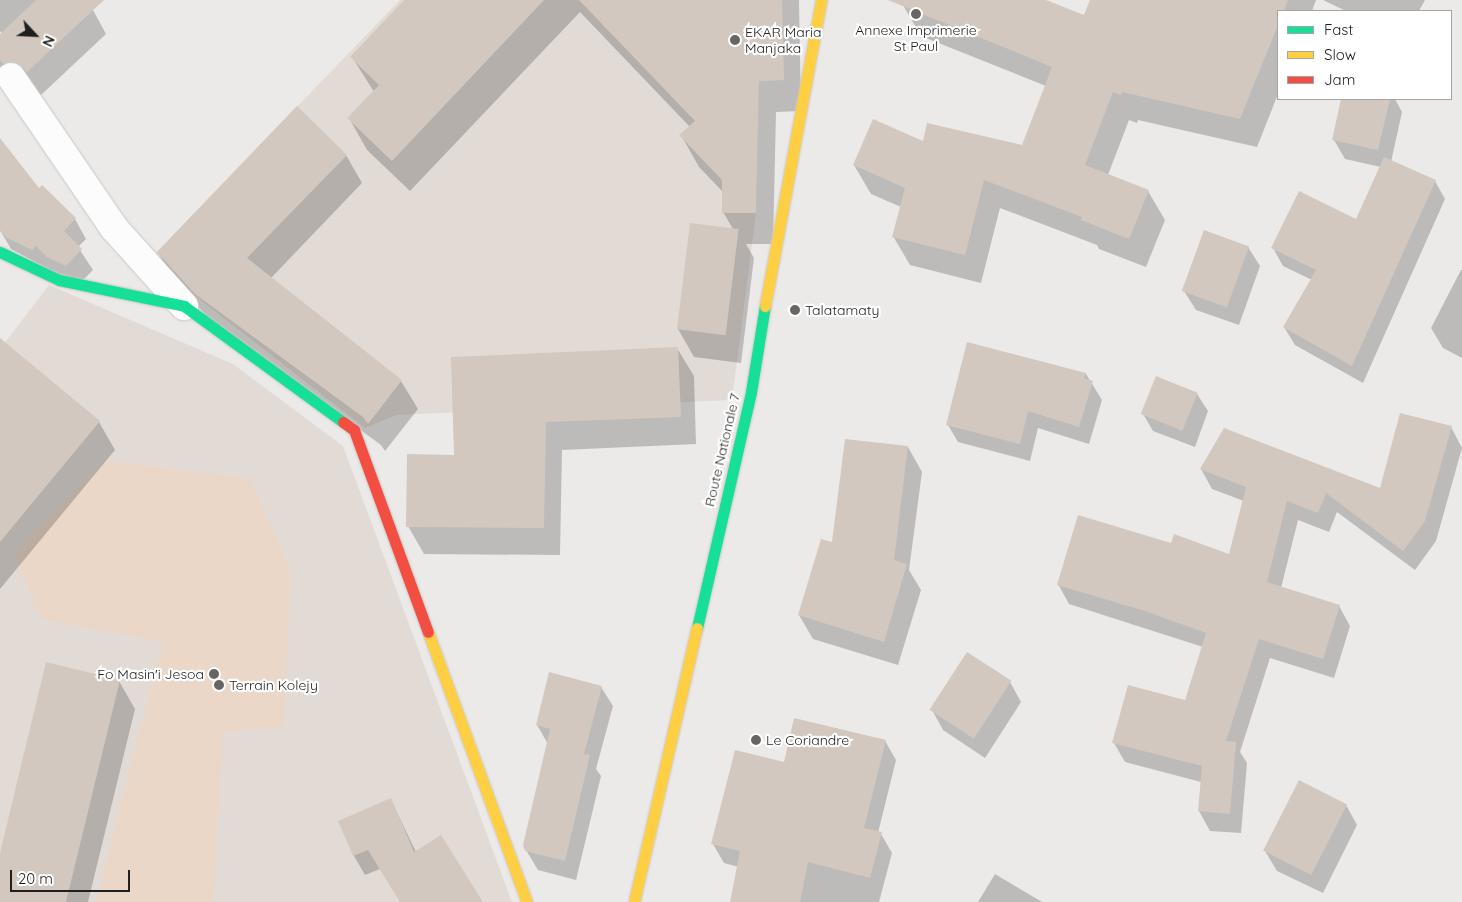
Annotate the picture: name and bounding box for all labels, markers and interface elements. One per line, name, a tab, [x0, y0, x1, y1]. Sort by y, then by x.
marker: Annexe Imprimerie St Paul	[910, 8, 922, 20]
north arrow	[10, 10, 60, 60]
legend	[1277, 10, 1452, 100]
text: Fast	[1324, 20, 1353, 39]
place label: Annexe Imprimerie St Paul	[855, 22, 977, 54]
place label: EKAR Maria Manjaka	[745, 24, 822, 56]
text: N	[38, 33, 59, 50]
marker: EKAR Maria Manjaka	[729, 34, 741, 46]
text: Slow	[1324, 45, 1356, 64]
text: Jam	[1324, 70, 1355, 89]
place label: Talatamaty	[805, 302, 879, 318]
marker: Talatamaty	[789, 304, 801, 316]
street label: Route Nationale 7	[701, 392, 743, 508]
place label: Fo Masin'i Jesoa	[97, 666, 204, 682]
marker: Fo Masin'i Jesoa	[208, 668, 220, 680]
place label: Terrain Kolejy	[229, 677, 318, 693]
marker: Terrain Kolejy	[213, 679, 225, 691]
place label: Le Coriandre	[766, 732, 849, 748]
marker: Le Coriandre	[750, 734, 762, 746]
scale bar	[12, 860, 132, 892]
text: 20 m	[18, 869, 53, 888]

